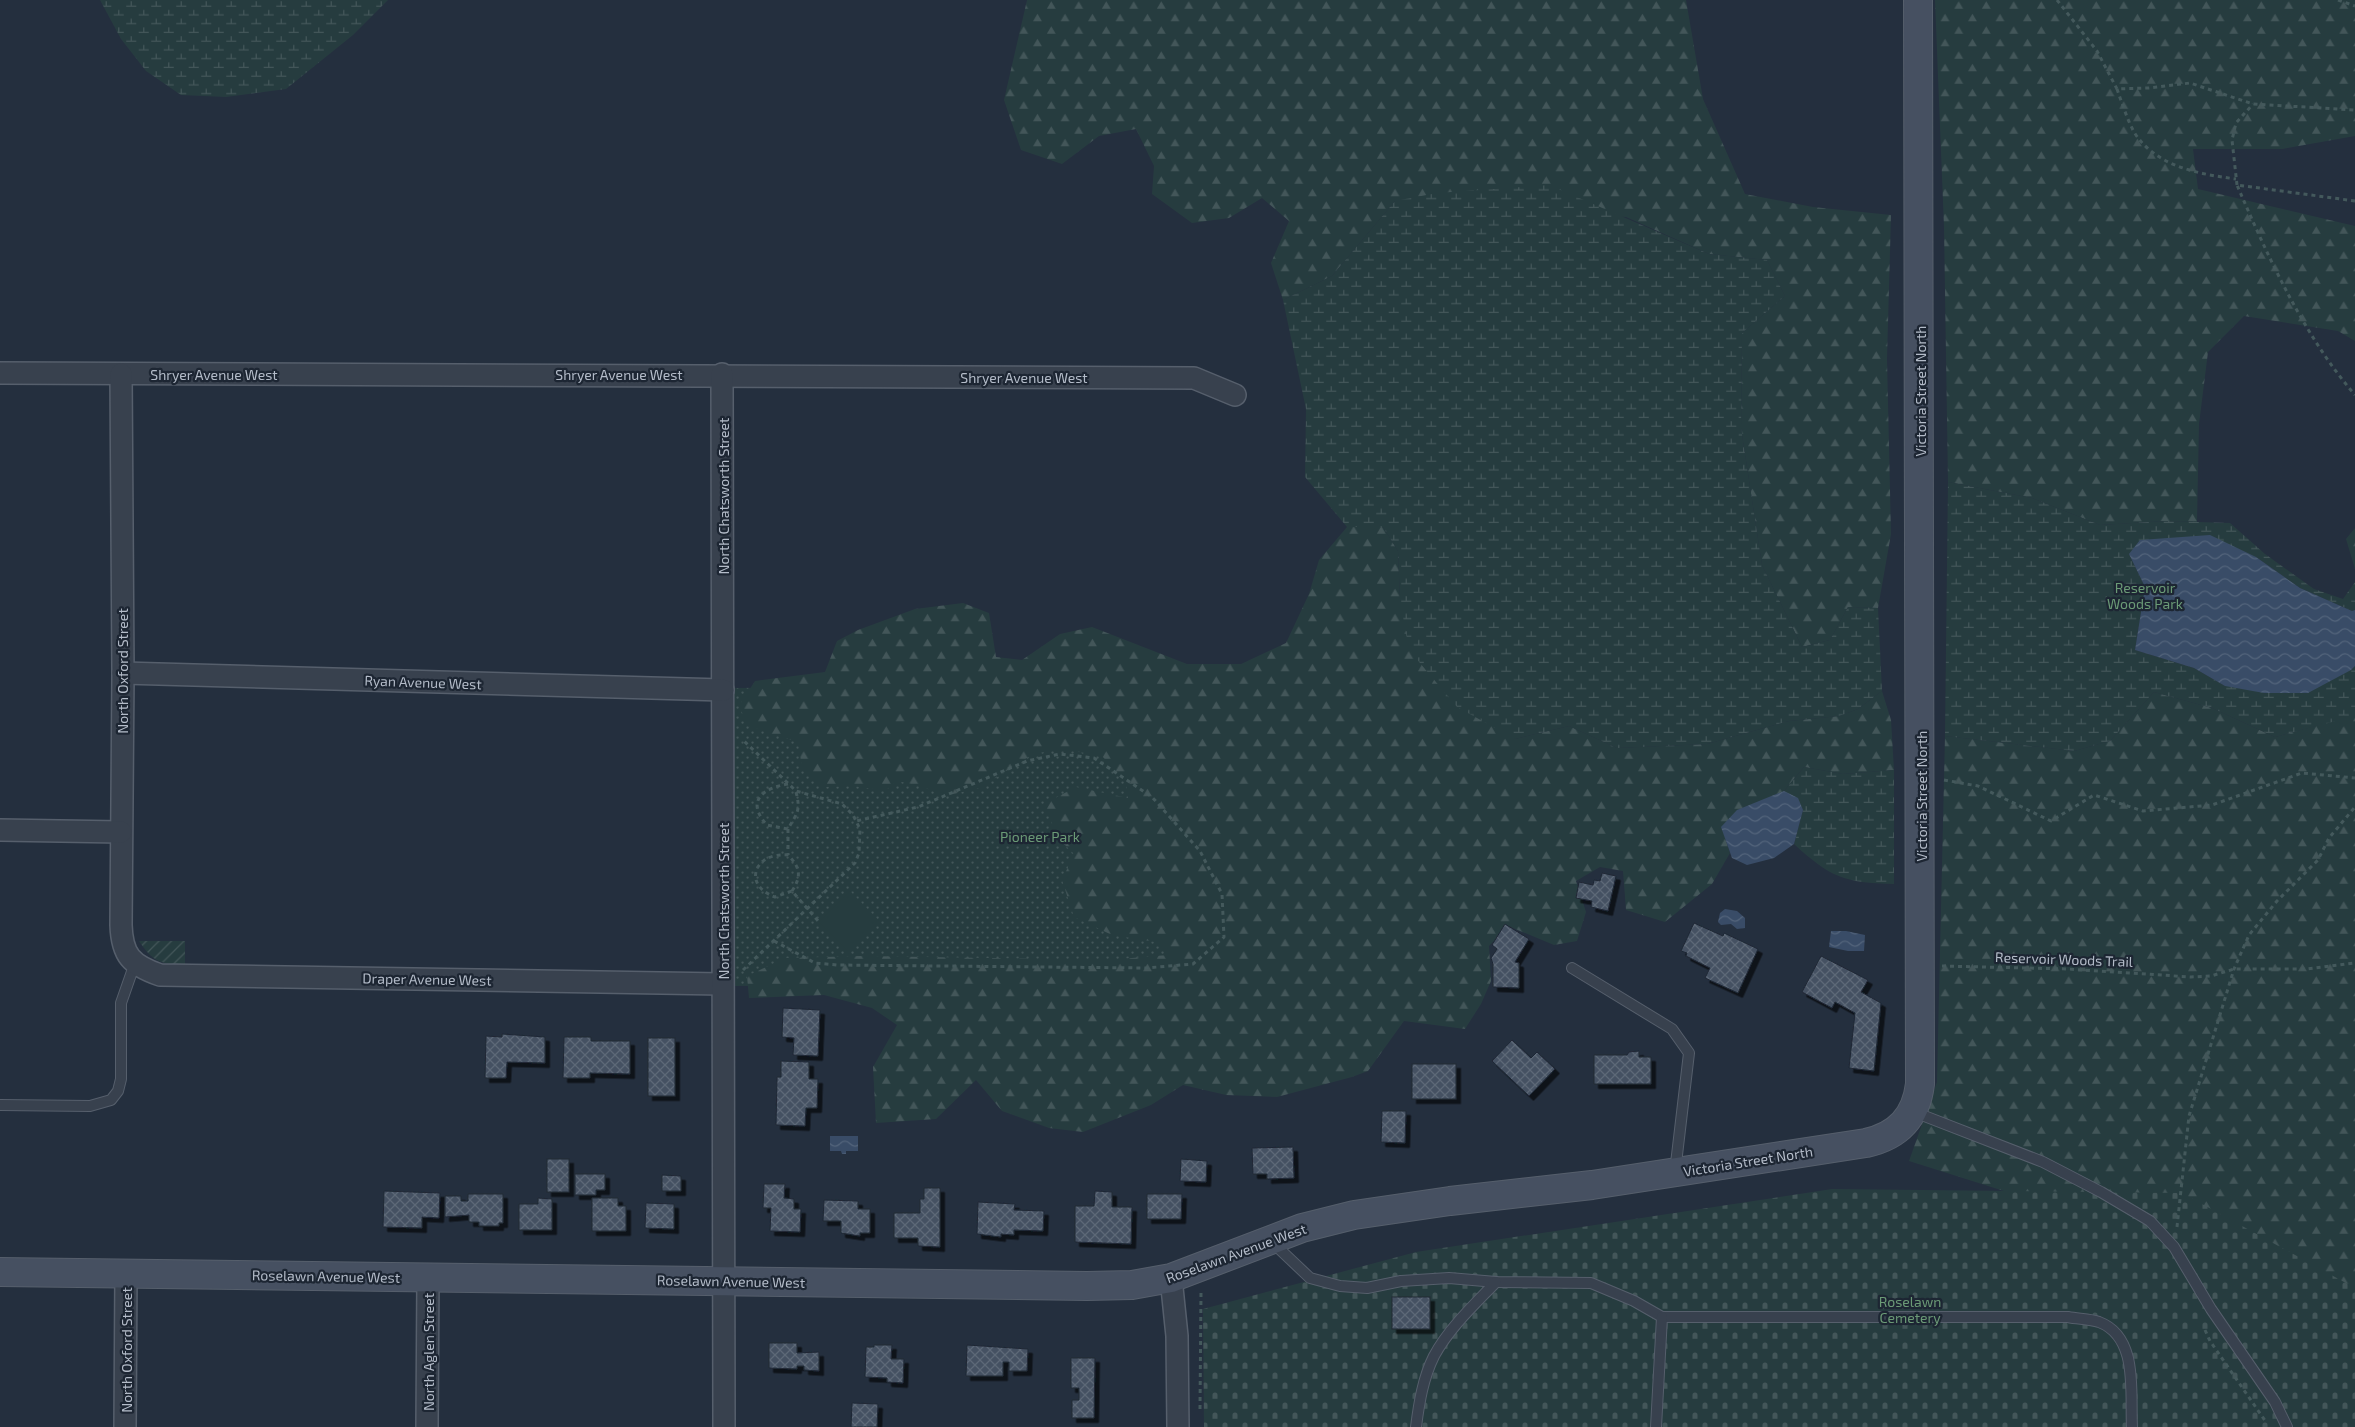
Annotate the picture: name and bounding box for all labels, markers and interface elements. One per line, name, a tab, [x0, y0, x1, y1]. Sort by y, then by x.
street label: Victoria Street North	[1912, 326, 1929, 456]
street label: Shryer Avenue West	[150, 366, 278, 383]
street label: Shryer Avenue West	[555, 366, 683, 383]
street label: Shryer Avenue West	[960, 369, 1088, 386]
street label: North Chatsworth Street	[715, 418, 732, 574]
park label: Reservoir Woods Park	[2107, 579, 2183, 612]
street label: North Oxford Street	[114, 608, 131, 734]
street label: Ryan Avenue West	[364, 671, 482, 693]
street label: Victoria Street North	[1913, 731, 1930, 861]
street label: North Chatsworth Street	[715, 823, 732, 979]
park label: Pioneer Park	[1000, 828, 1080, 845]
street label: Reservoir Woods Trail	[1995, 948, 2134, 970]
street label: Draper Avenue West	[362, 969, 492, 989]
street label: Victoria Street North	[1682, 1142, 1814, 1180]
street label: Roselawn Avenue West	[1163, 1220, 1309, 1286]
street label: Roselawn Avenue West	[252, 1266, 400, 1286]
street label: Roselawn Avenue West	[657, 1271, 805, 1291]
street label: North Oxford Street	[118, 1287, 135, 1413]
street label: North Aglen Street	[420, 1293, 437, 1411]
park label: Roselawn Cemetery	[1879, 1293, 1941, 1326]

